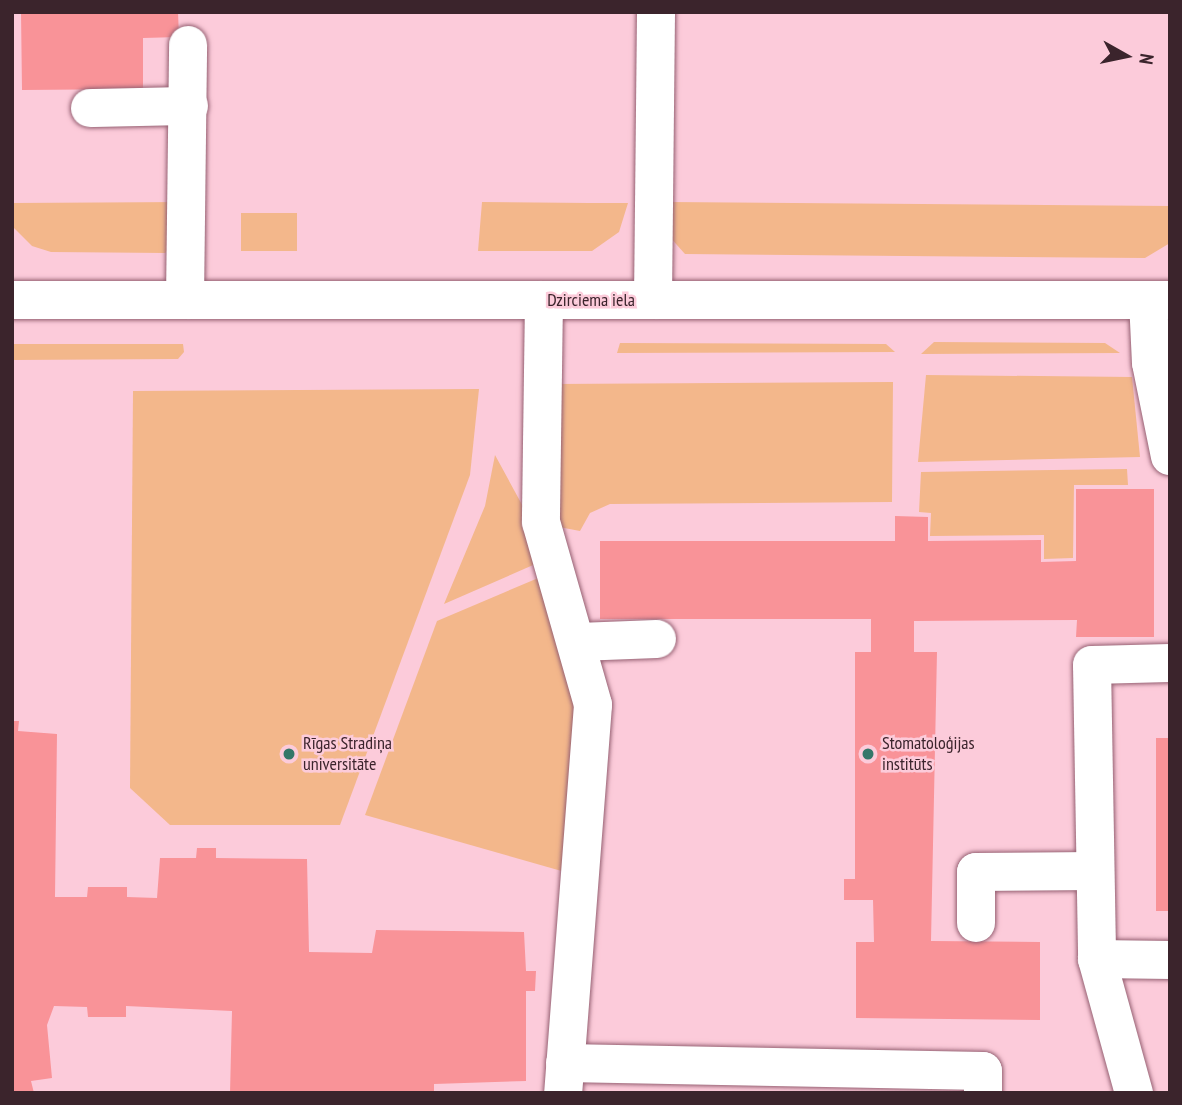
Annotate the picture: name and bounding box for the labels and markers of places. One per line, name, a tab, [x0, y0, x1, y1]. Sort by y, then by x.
place label: Rīgas Stradiņa universitāte	[303, 733, 392, 776]
place label: Stomatoloģijas institūts	[882, 733, 975, 776]
marker: Rīgas Stradiņa universitāte	[281, 746, 297, 762]
marker: Stomatoloģijas institūts	[860, 746, 876, 762]

